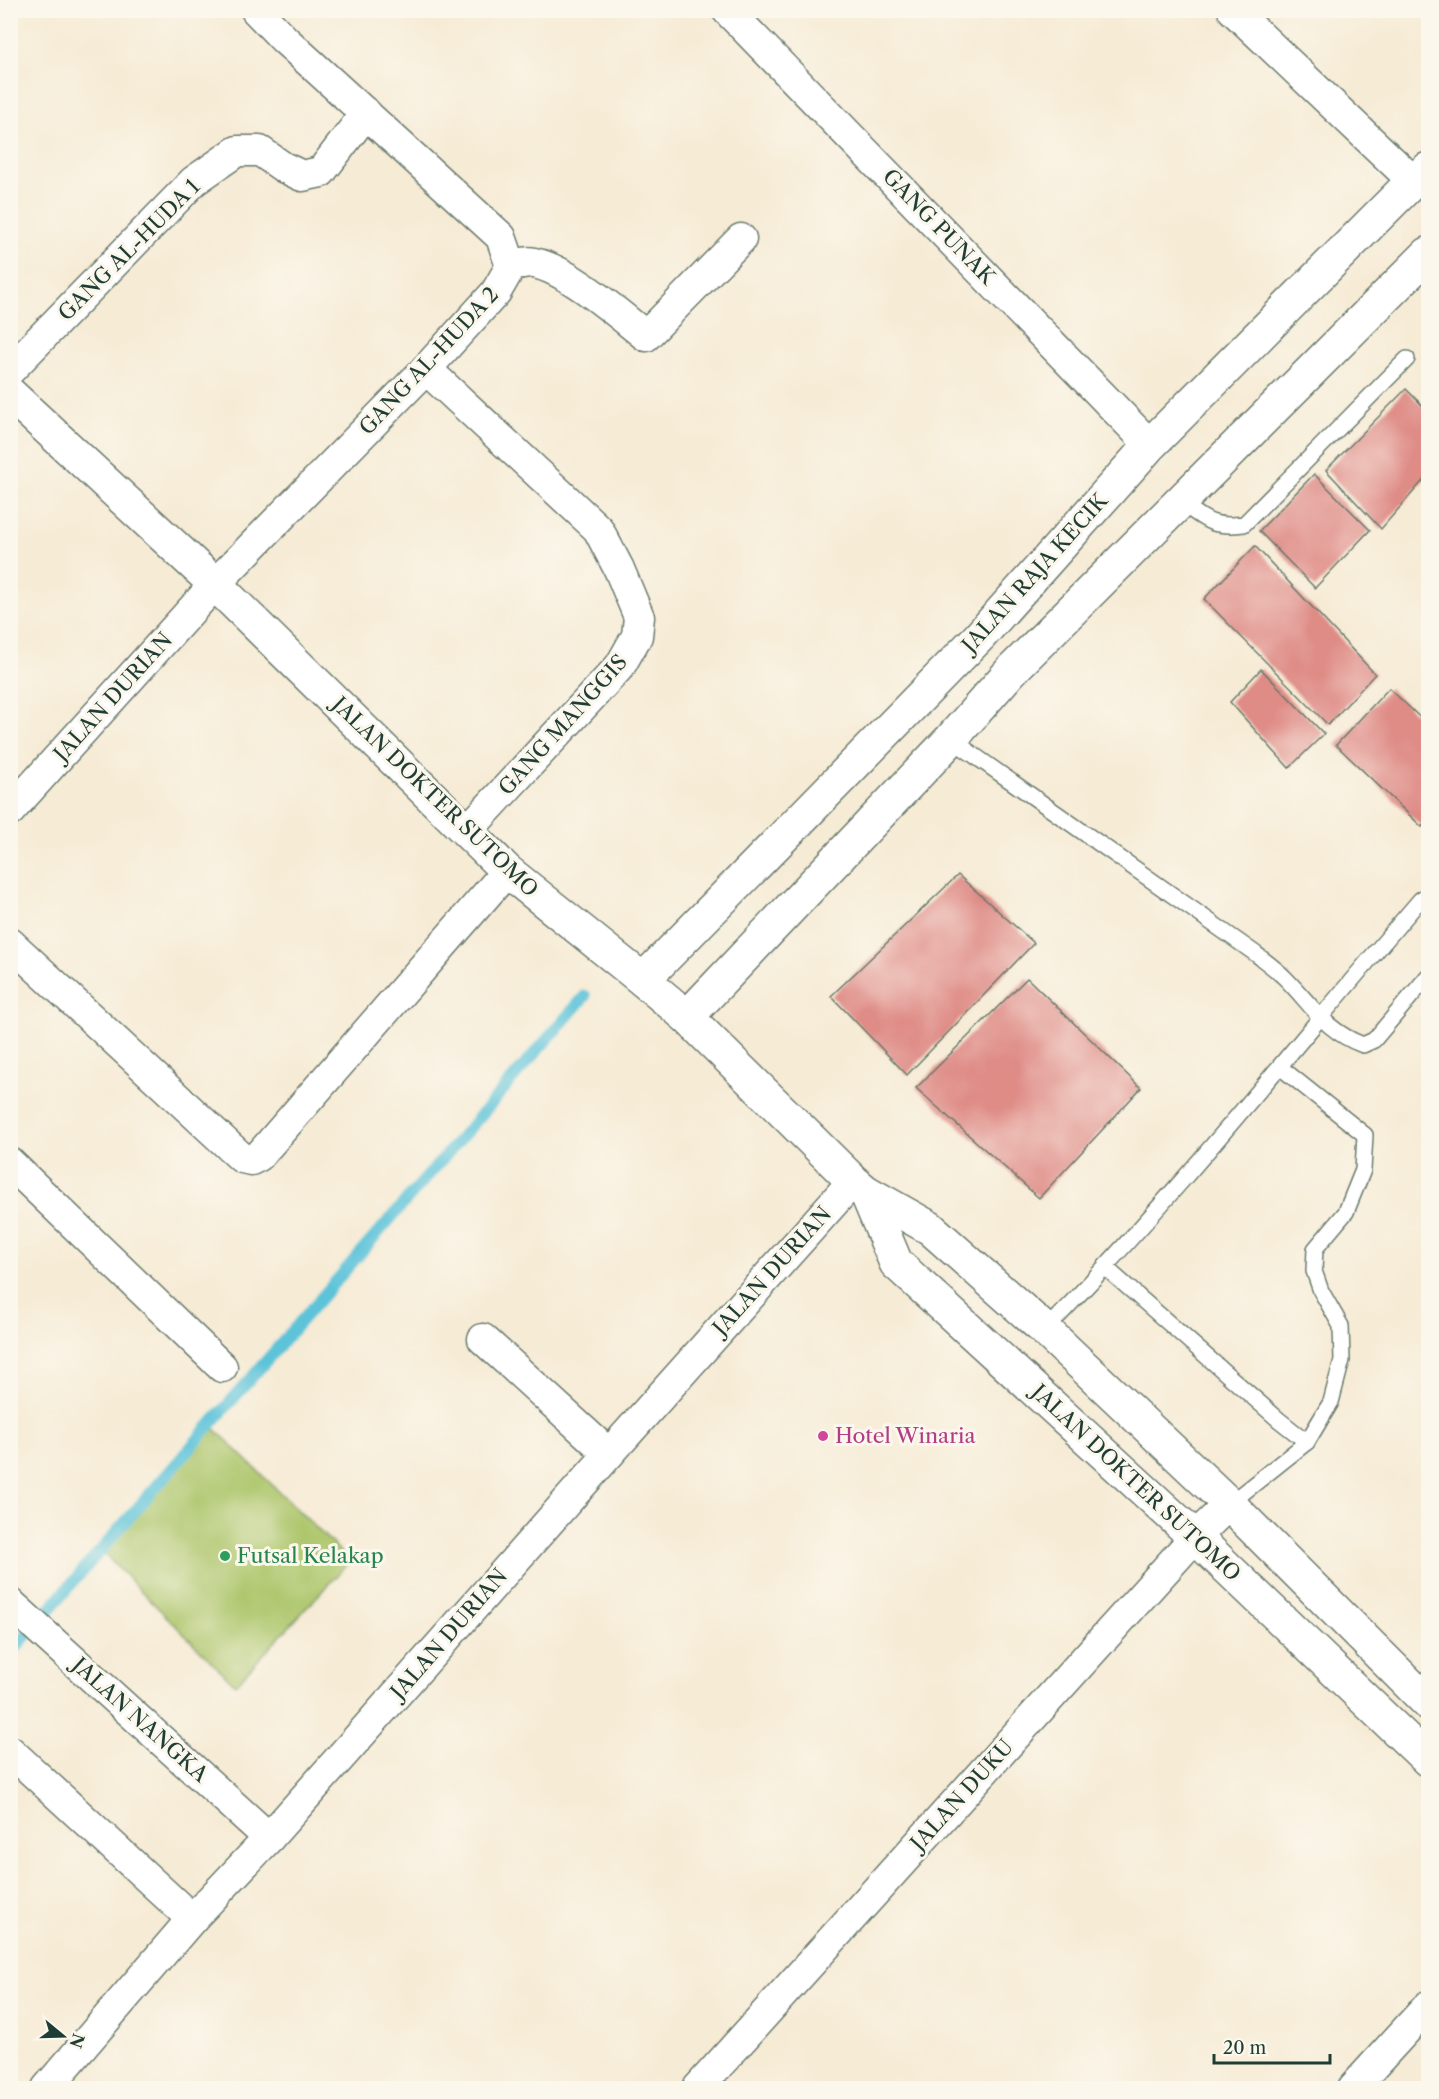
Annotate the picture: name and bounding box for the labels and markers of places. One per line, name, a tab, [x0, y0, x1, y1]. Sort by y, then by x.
place label: Hotel Winaria	[835, 1423, 976, 1448]
marker: Hotel Winaria	[816, 1429, 830, 1443]
place label: Futsal Kelakap	[237, 1543, 384, 1568]
marker: Futsal Kelakap	[218, 1549, 232, 1563]

